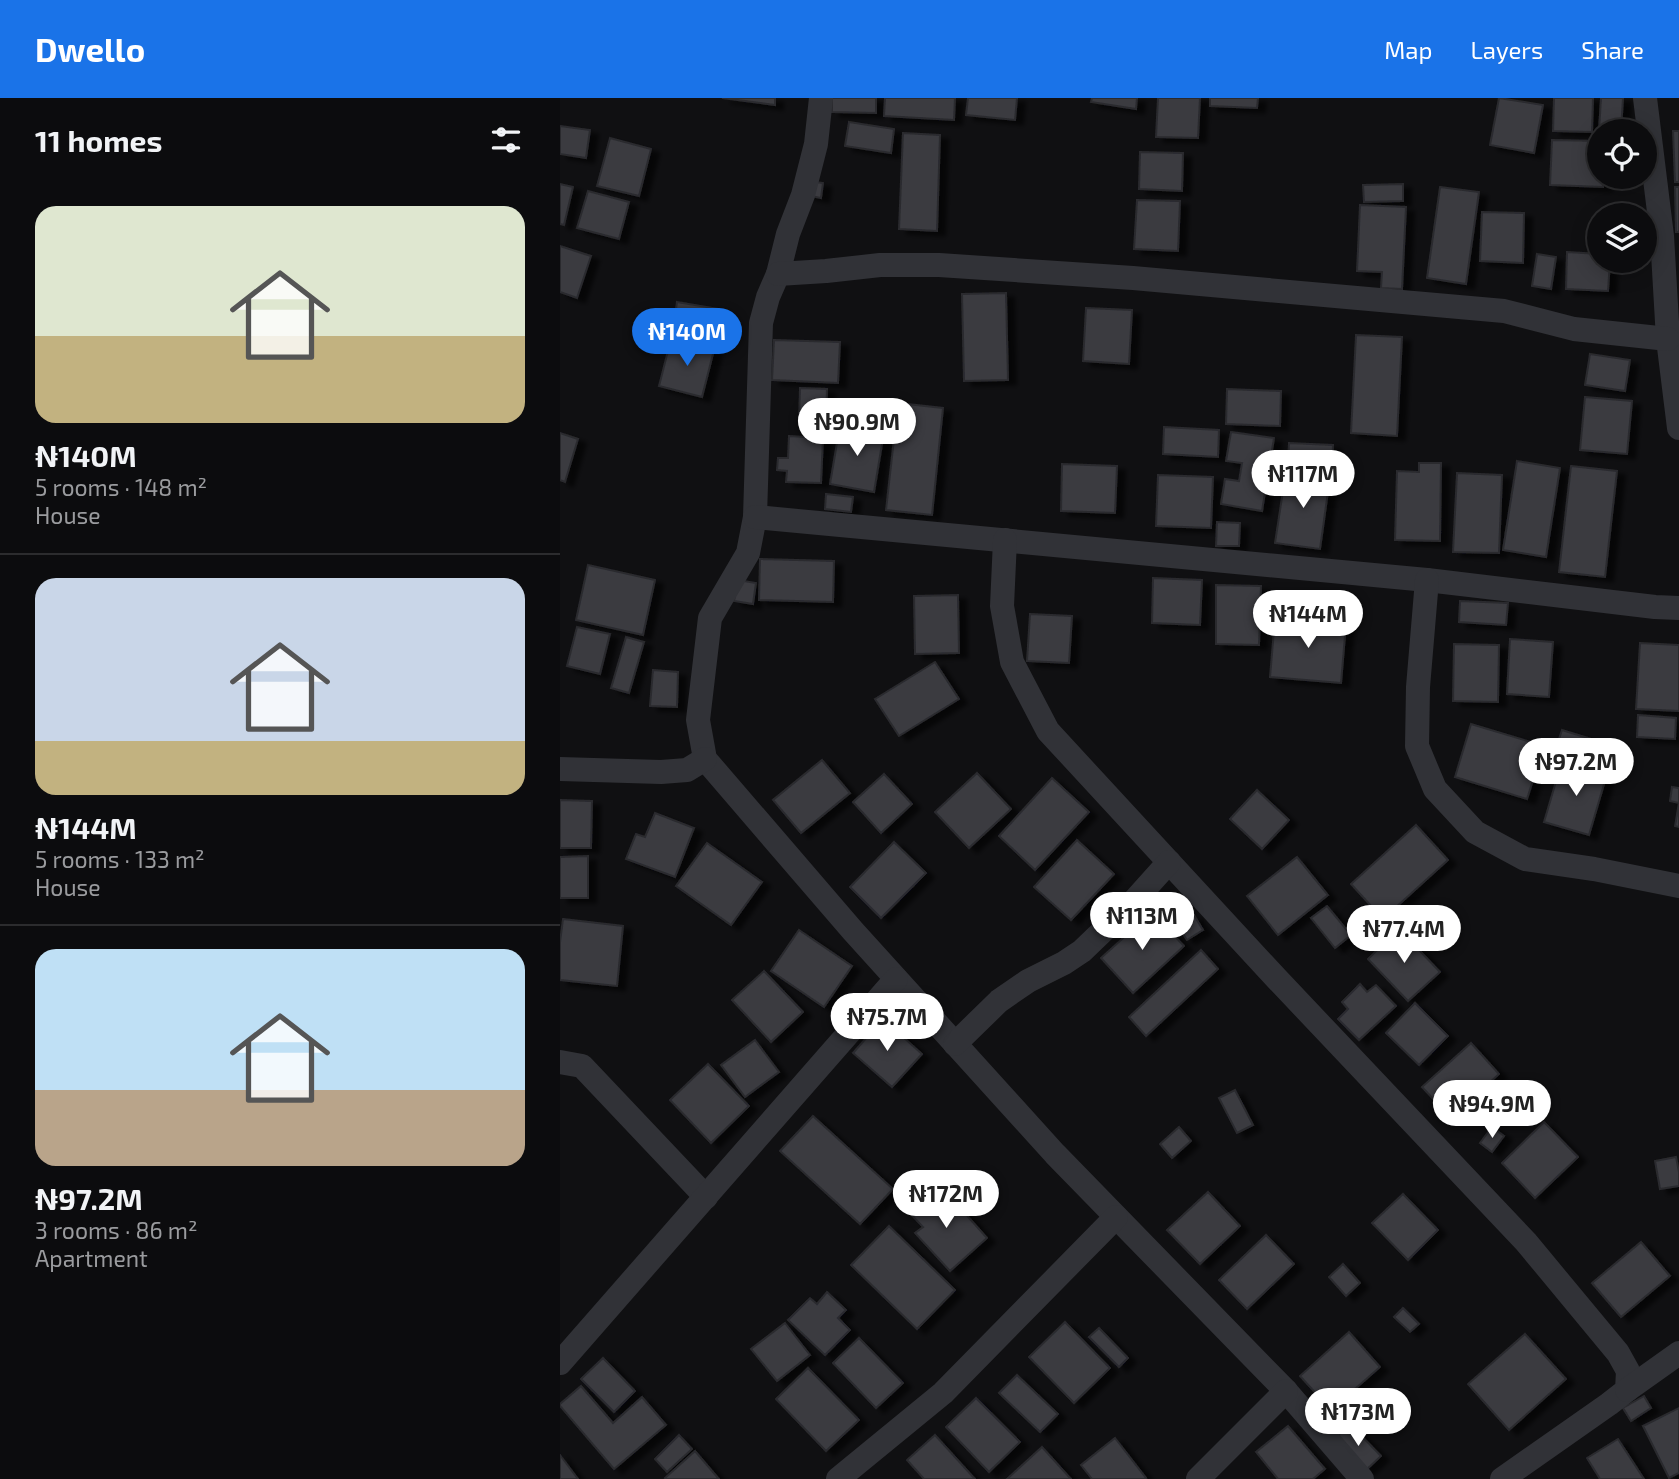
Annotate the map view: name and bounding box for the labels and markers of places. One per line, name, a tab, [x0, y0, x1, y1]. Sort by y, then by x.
pin: ₦140M	[638, 308, 736, 368]
pin: ₦90.9M	[800, 398, 914, 458]
pin: ₦117M	[1254, 450, 1352, 510]
pin: ₦144M	[1259, 590, 1357, 650]
pin: ₦97.2M	[1519, 738, 1633, 798]
pin: ₦113M	[1093, 892, 1191, 952]
pin: ₦77.4M	[1347, 906, 1461, 965]
pin: ₦75.7M	[830, 993, 944, 1053]
pin: ₦94.9M	[1435, 1080, 1549, 1140]
pin: ₦172M	[897, 1170, 995, 1230]
pin: ₦173M	[1309, 1388, 1407, 1448]

